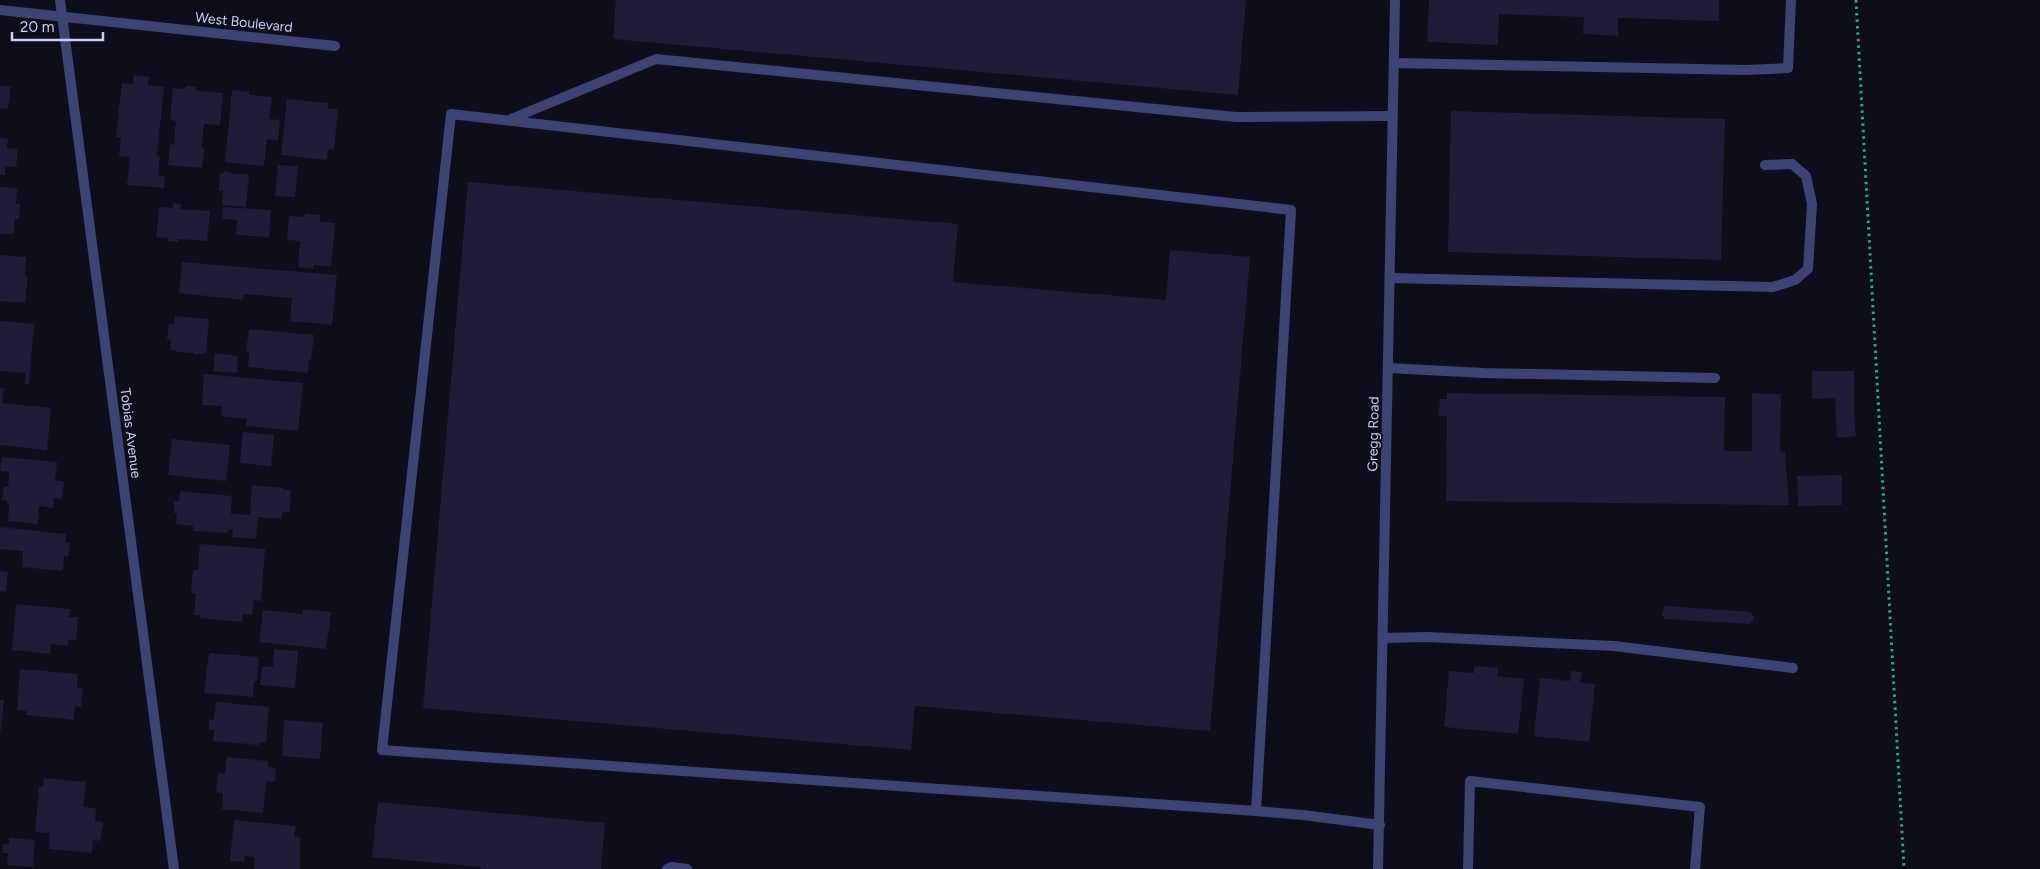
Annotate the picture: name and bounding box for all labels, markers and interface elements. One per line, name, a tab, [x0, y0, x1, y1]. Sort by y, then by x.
street label: West Boulevard	[194, 9, 294, 36]
scale bar	[12, 10, 104, 42]
text: 20 m	[20, 18, 54, 36]
street label: Tobias Avenue	[117, 387, 145, 480]
street label: Gregg Road	[1364, 396, 1383, 472]

